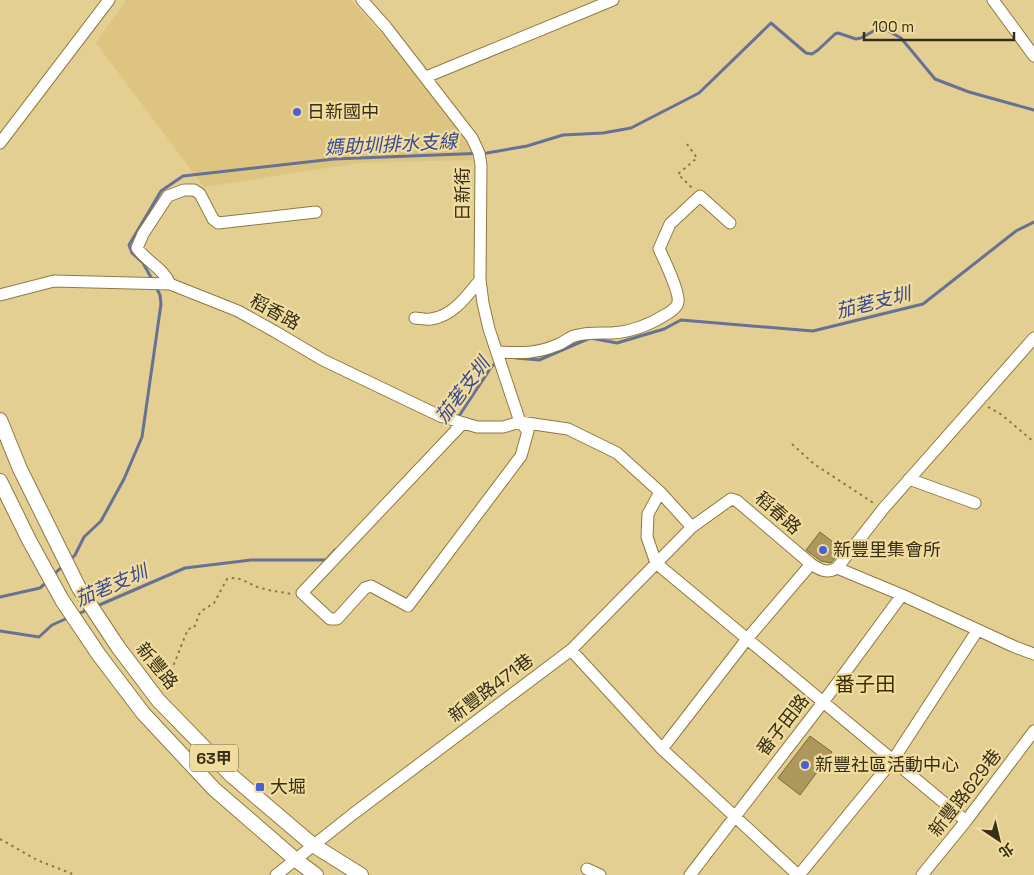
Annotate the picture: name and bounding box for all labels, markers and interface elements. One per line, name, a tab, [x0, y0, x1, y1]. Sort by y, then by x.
scale bar	[864, 10, 1014, 42]
text: 100 m	[872, 17, 914, 36]
place label: 日新國中	[307, 100, 379, 123]
marker: 日新國中	[291, 106, 303, 118]
water label: 媽助圳排水支線	[324, 128, 460, 160]
street label: 日新街	[451, 167, 474, 221]
water label: 茄荖支圳	[833, 280, 916, 324]
street label: 稻香路	[246, 288, 304, 335]
water label: 茄荖支圳	[430, 350, 497, 428]
street label: 稻春路	[750, 486, 806, 539]
place label: 新豐里集會所	[833, 538, 941, 561]
marker: 新豐里集會所	[817, 544, 829, 556]
water label: 茄荖支圳	[71, 558, 154, 612]
street label: 新豐路	[131, 637, 183, 694]
street label: 新豐路471巷	[444, 648, 538, 727]
district label: 番子田	[835, 671, 895, 697]
street label: 番子田路	[751, 689, 814, 760]
road number: 63甲	[190, 744, 238, 771]
street label: 新豐路629巷	[923, 744, 1006, 841]
place label: 新豐社區活動中心	[815, 753, 959, 776]
marker: 新豐社區活動中心	[799, 759, 811, 771]
place label: 大堀	[270, 775, 306, 798]
marker: 大堀	[254, 781, 266, 793]
north arrow	[974, 815, 1024, 865]
text: 北	[996, 839, 1017, 862]

